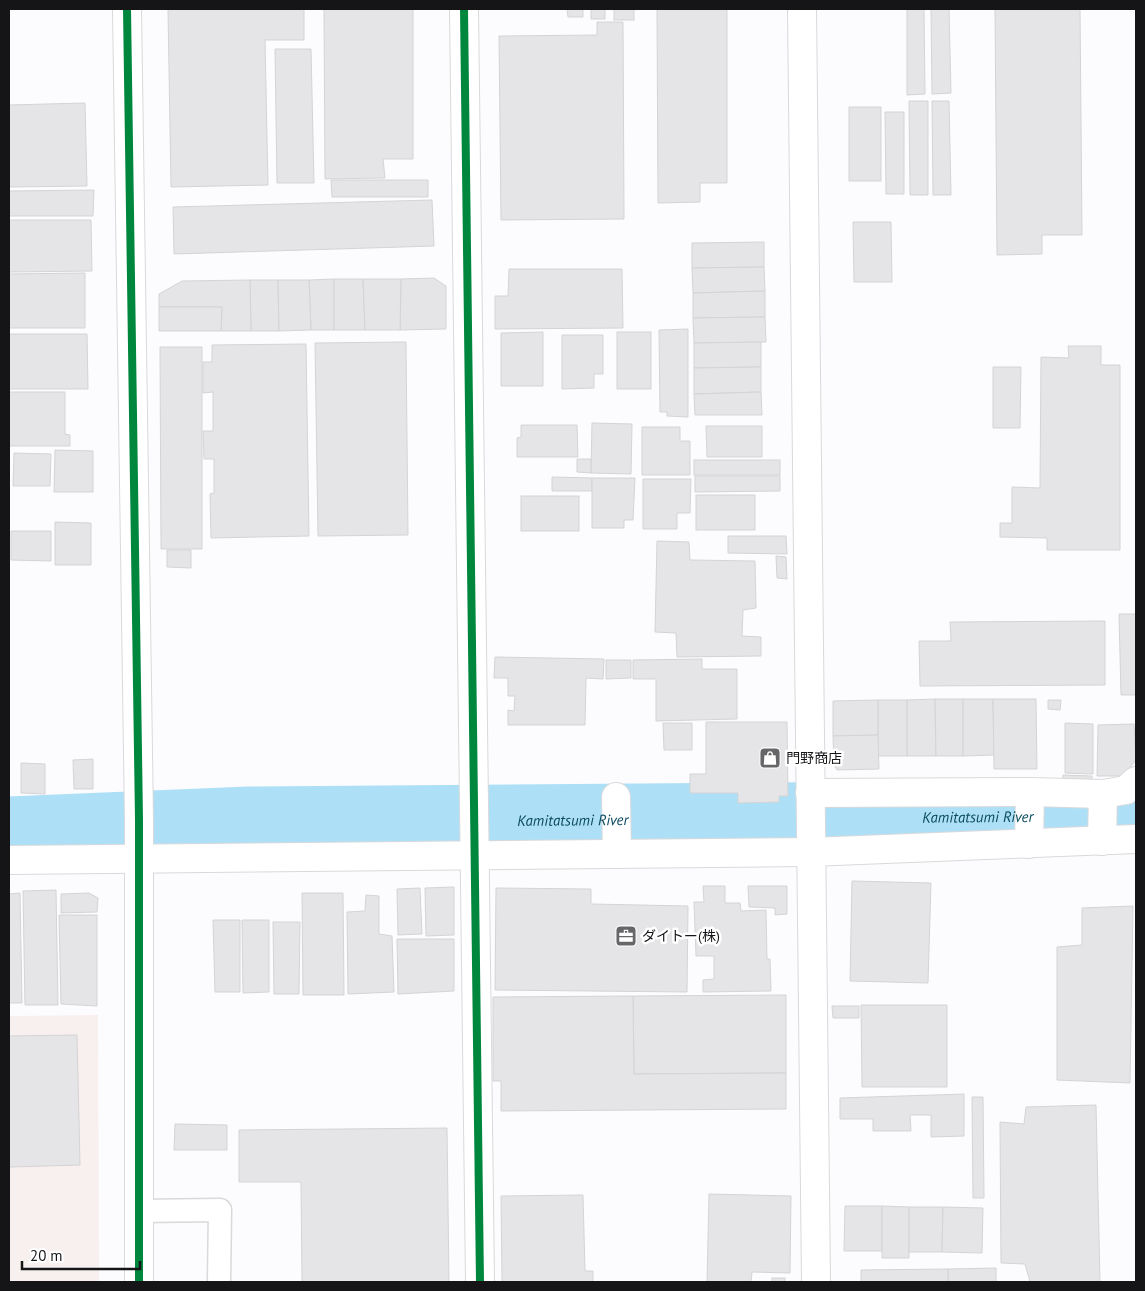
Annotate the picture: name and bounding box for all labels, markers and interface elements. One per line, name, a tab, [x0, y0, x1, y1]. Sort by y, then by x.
shop icon: 門野商店	[758, 746, 782, 770]
place label: 門野商店	[786, 749, 842, 767]
water label: Kamitatsumi River	[922, 806, 1034, 826]
water label: Kamitatsumi River	[517, 809, 630, 829]
office icon: ダイトー(株)	[614, 924, 638, 948]
place label: ダイトー(株)	[642, 927, 720, 945]
scale bar	[22, 1238, 140, 1270]
text: 20 m	[30, 1246, 63, 1265]

